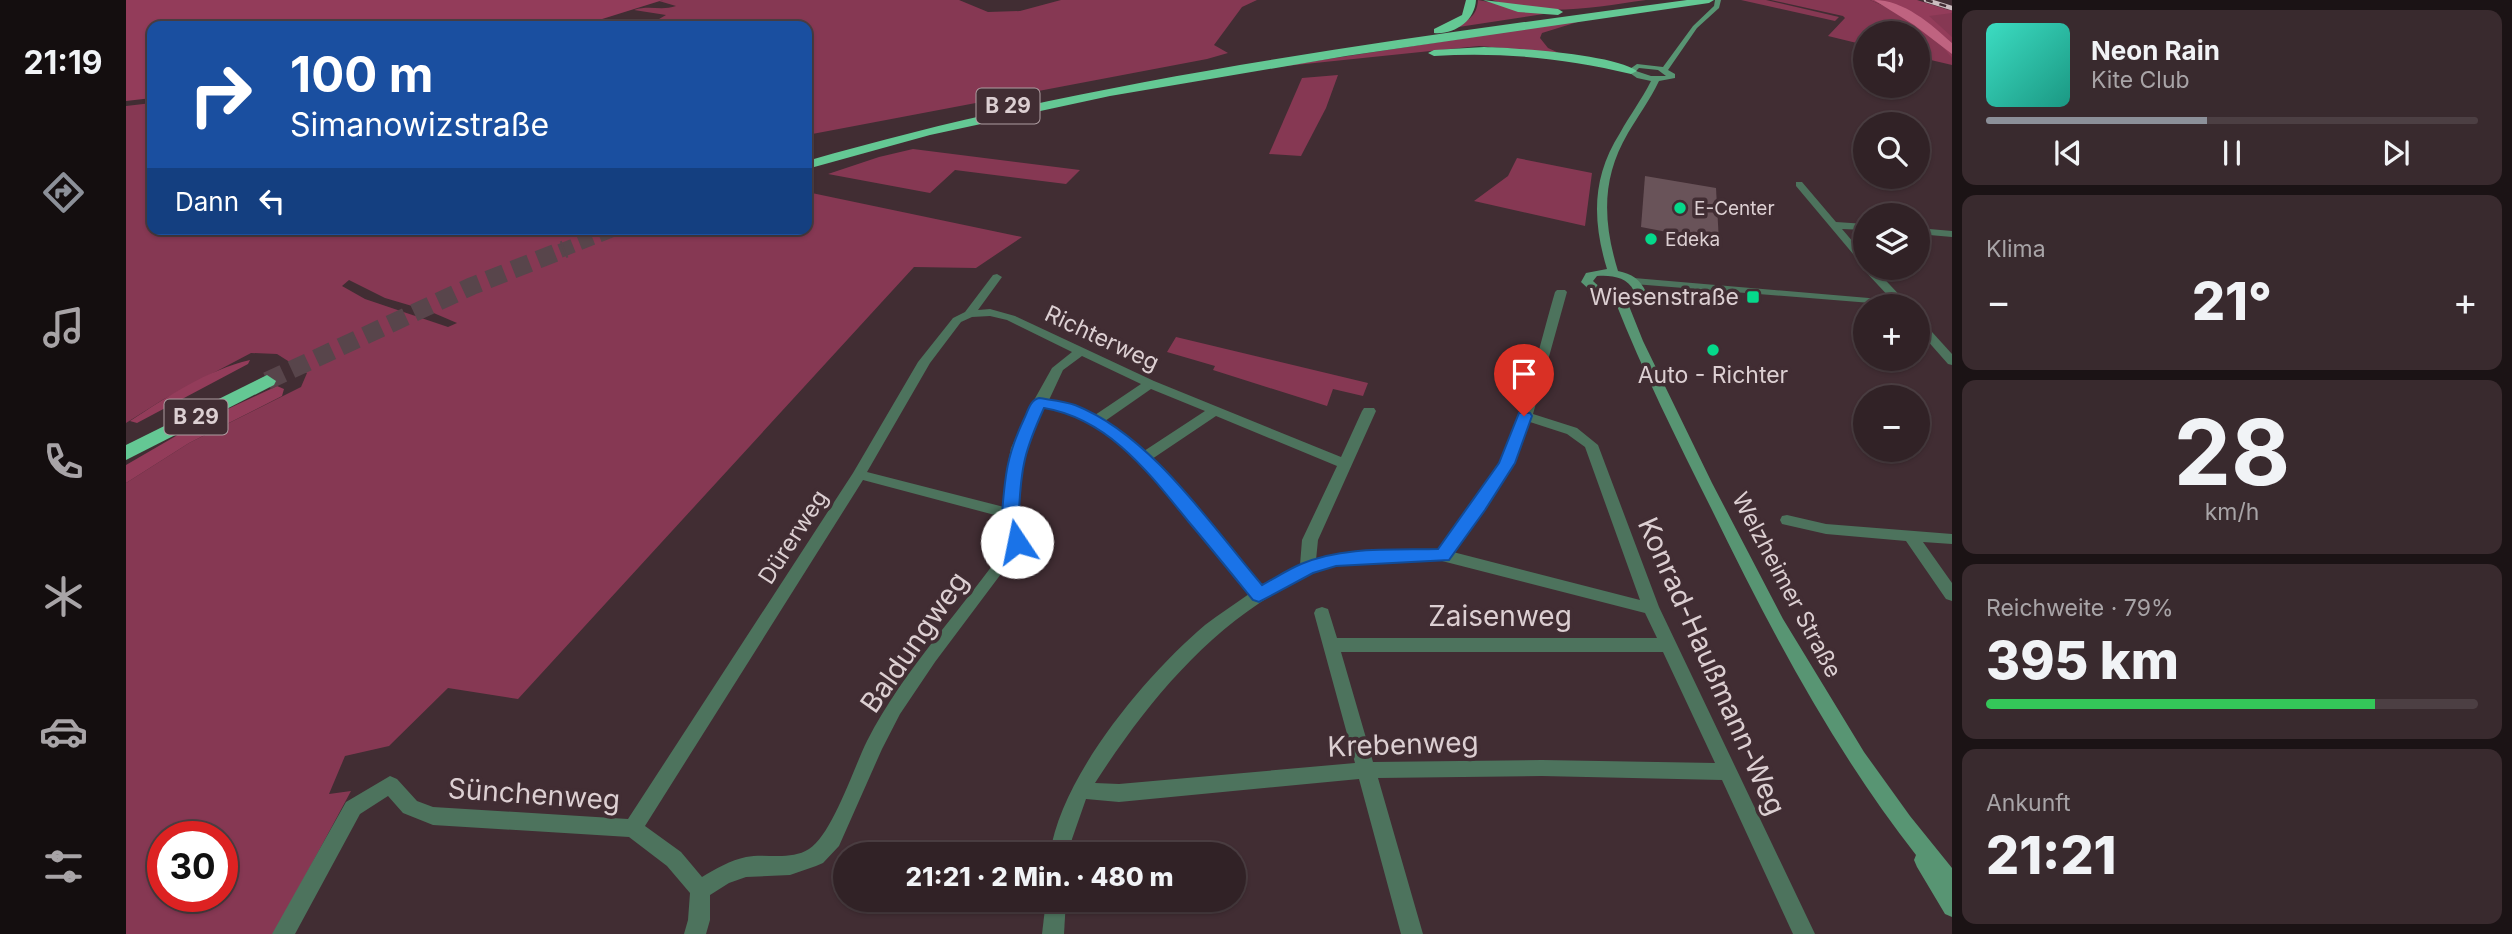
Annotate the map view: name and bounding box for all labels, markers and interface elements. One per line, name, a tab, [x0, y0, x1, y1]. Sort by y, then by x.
map controls	[1853, 21, 1930, 462]
button: sound	[1853, 21, 1930, 98]
text: Neon Rain	[2091, 35, 2220, 66]
text: 21:19	[23, 43, 103, 82]
text: 100 m	[290, 45, 434, 104]
icon: right	[175, 49, 266, 140]
text: Kite Club	[2091, 66, 2190, 94]
road number: B 29	[976, 88, 1040, 124]
text: Simanowizstraße	[290, 105, 549, 144]
button: search	[1853, 112, 1930, 189]
icon: previous	[2049, 134, 2087, 172]
icon: pause	[2213, 134, 2251, 172]
icon: next	[2377, 134, 2415, 172]
icon: directions	[39, 168, 88, 217]
icon: left	[253, 182, 291, 220]
text: Dann	[175, 186, 239, 217]
place label: E-Center	[1694, 197, 1775, 220]
marker: E-Center	[1672, 200, 1688, 216]
button: layers	[1853, 203, 1930, 280]
place label: Edeka	[1665, 228, 1720, 251]
marker: Edeka	[1643, 231, 1659, 247]
text: Klima	[1986, 235, 2046, 263]
text: 21°	[2192, 270, 2272, 333]
text: −	[1986, 278, 2011, 324]
text: +	[2453, 278, 2478, 324]
place label: Wiesenstraße	[1589, 283, 1739, 311]
marker: Wiesenstraße	[1745, 289, 1761, 305]
button: +	[1853, 294, 1930, 371]
street label: Richterweg	[1041, 299, 1163, 377]
icon: music	[39, 303, 88, 352]
marker: Auto - Richter	[1705, 342, 1721, 358]
pin	[1494, 344, 1554, 416]
icon: arrive	[1505, 355, 1543, 393]
place label: Auto - Richter	[1638, 361, 1789, 389]
button: −	[1853, 385, 1930, 462]
text: 28	[2174, 397, 2290, 507]
road number: B 29	[164, 400, 228, 434]
icon: phone	[39, 437, 88, 486]
street label: Dürerweg	[752, 485, 834, 589]
street label: Welzheimer Straße	[1726, 488, 1848, 682]
text: km/h	[2205, 498, 2259, 526]
position arrow	[980, 505, 1054, 579]
street label: Konrad-Haußmann-Weg	[1631, 512, 1793, 820]
street label: Baldungweg	[853, 565, 975, 719]
icon: climate	[39, 572, 88, 621]
text: Reichweite · 79%	[1986, 594, 2173, 622]
street label: Zaisenweg	[1428, 599, 1572, 633]
text: 395 km	[1986, 629, 2179, 692]
icon: car	[39, 707, 88, 756]
street label: Krebenweg	[1327, 724, 1479, 764]
street label: Sünchenweg	[447, 771, 621, 817]
text: Ankunft	[1986, 789, 2071, 817]
speed limit sign: 30	[147, 821, 238, 912]
text: 21:21	[1986, 824, 2117, 887]
icon: filters	[39, 842, 88, 891]
text: 21:21 · 2 Min. · 480 m	[905, 861, 1174, 892]

